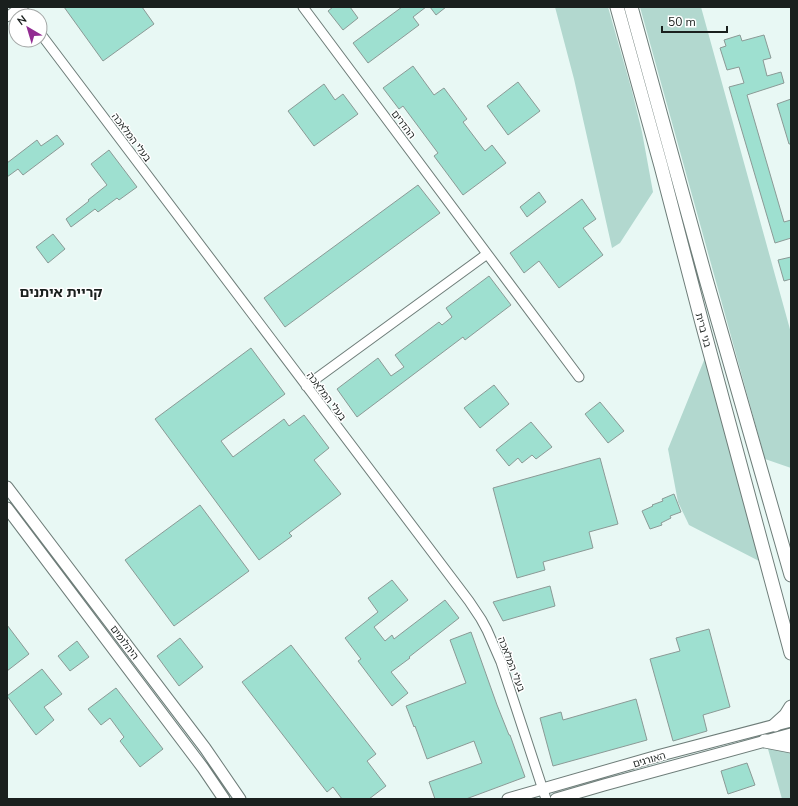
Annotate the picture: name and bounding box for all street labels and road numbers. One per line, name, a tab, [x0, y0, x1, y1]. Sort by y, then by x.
street label: ההדרים	[388, 107, 419, 142]
street label: בעלי המלאכה	[108, 110, 154, 165]
street label: בני ברית	[692, 311, 714, 349]
street label: בעלי המלאכה	[303, 369, 349, 424]
street label: היהלומים	[107, 623, 142, 663]
street label: בעלי המלאכה	[494, 635, 528, 694]
street label: האורגים	[631, 749, 667, 771]

